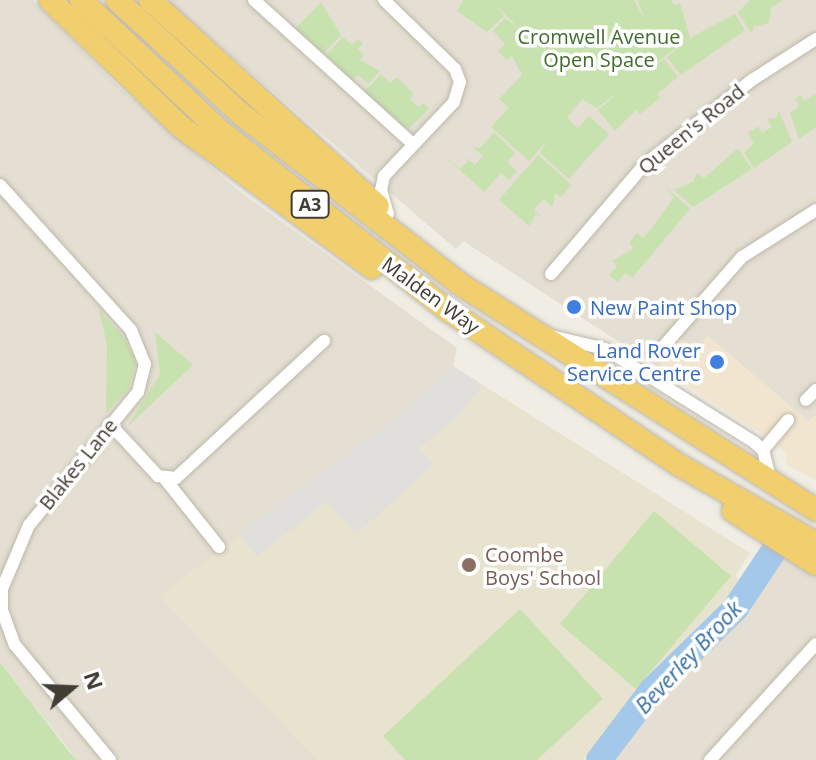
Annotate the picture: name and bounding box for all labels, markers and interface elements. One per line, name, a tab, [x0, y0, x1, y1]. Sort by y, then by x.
park label: Cromwell Avenue Open Space	[518, 24, 680, 71]
street label: Queen's Road	[633, 79, 749, 179]
road number: A3	[290, 190, 330, 218]
street label: Malden Way	[378, 252, 484, 338]
place label: New Paint Shop	[590, 295, 737, 319]
marker: New Paint Shop	[565, 298, 583, 316]
place label: Land Rover Service Centre	[567, 338, 701, 385]
marker: Land Rover Service Centre	[708, 353, 726, 371]
street label: Blakes Lane	[34, 413, 122, 515]
place label: Coombe Boys' School	[485, 542, 601, 589]
marker: Coombe Boys' School	[460, 556, 478, 574]
water label: Beverley Brook	[629, 595, 747, 719]
north arrow	[32, 648, 112, 728]
text: N	[78, 667, 112, 694]

